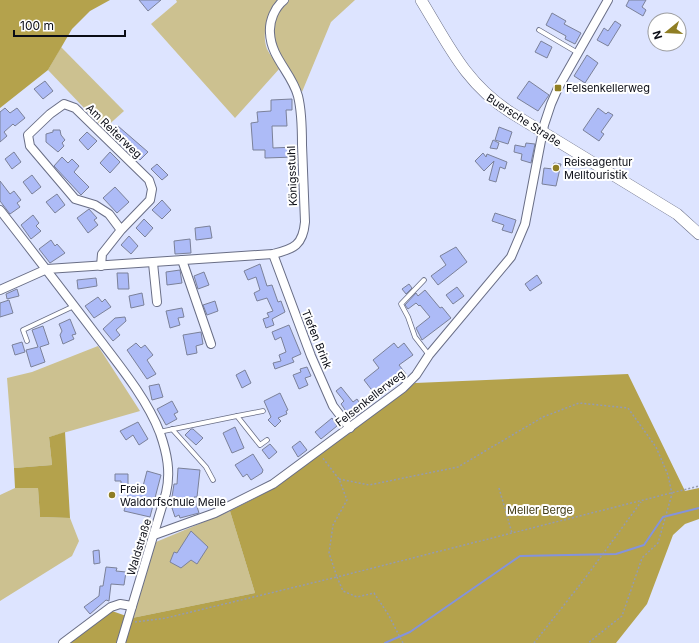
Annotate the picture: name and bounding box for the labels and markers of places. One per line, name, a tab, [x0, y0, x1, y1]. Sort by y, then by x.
place label: Felsenkellerweg	[566, 81, 650, 95]
marker: Felsenkellerweg	[553, 83, 563, 93]
place label: Reiseagentur Melltouristik	[564, 155, 632, 182]
marker: Reiseagentur Melltouristik	[551, 163, 561, 173]
place label: Freie Waldorfschule Melle	[120, 482, 226, 509]
marker: Freie Waldorfschule Melle	[107, 490, 117, 500]

